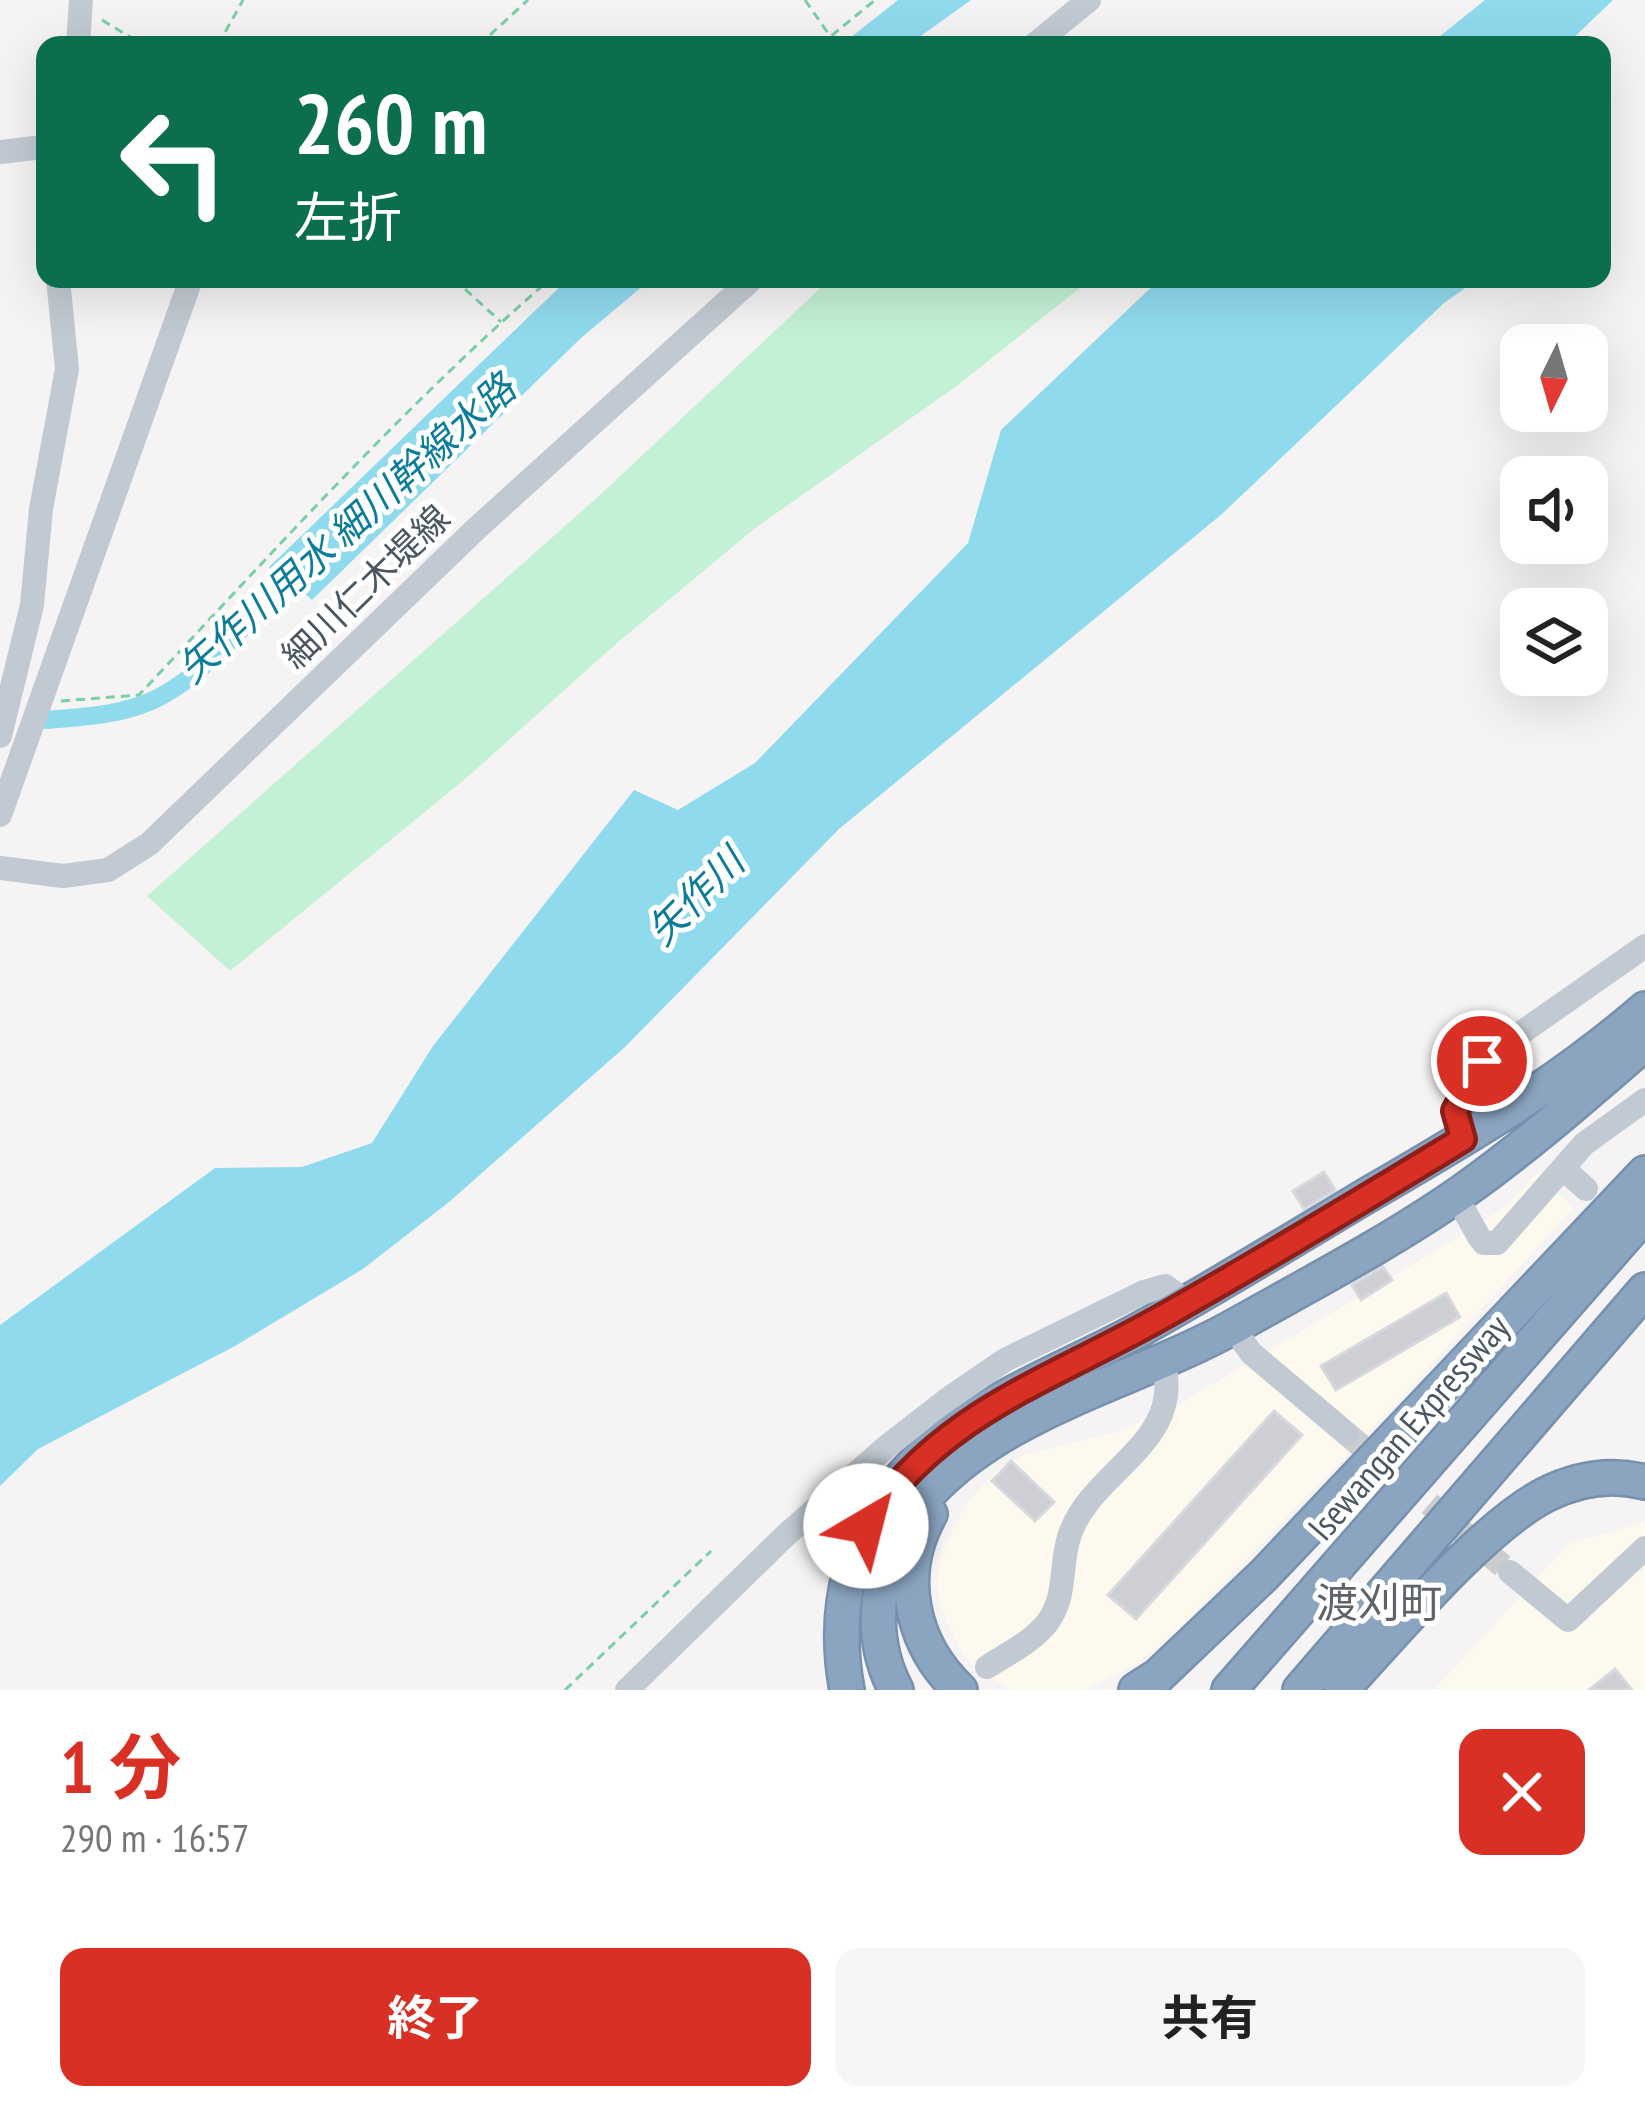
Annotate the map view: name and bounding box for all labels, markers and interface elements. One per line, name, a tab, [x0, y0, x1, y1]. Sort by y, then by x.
text: 260 m	[294, 68, 487, 177]
icon: left	[96, 84, 252, 240]
text: 左折	[294, 182, 402, 252]
north arrow	[1500, 324, 1608, 432]
map controls	[1500, 324, 1608, 696]
water label: 矢作川用水 細川幹線水路	[166, 361, 528, 693]
button: sound	[1500, 456, 1608, 564]
street label: 細川仁木堤線	[271, 494, 459, 678]
button: layers	[1500, 588, 1608, 696]
water label: 矢作川	[636, 834, 757, 955]
pin	[1431, 1010, 1533, 1112]
icon: arrive	[1449, 1028, 1515, 1094]
street label: Isewangan Expressway	[1297, 1304, 1519, 1550]
position arrow	[803, 1463, 929, 1589]
district label: 渡刈町	[1316, 1575, 1442, 1630]
text: 1 分	[60, 1720, 181, 1813]
button: close	[1459, 1729, 1585, 1855]
text: 290 m · 16:57	[60, 1812, 249, 1863]
button: 終了	[60, 1948, 811, 2086]
button: 共有	[835, 1948, 1585, 2086]

